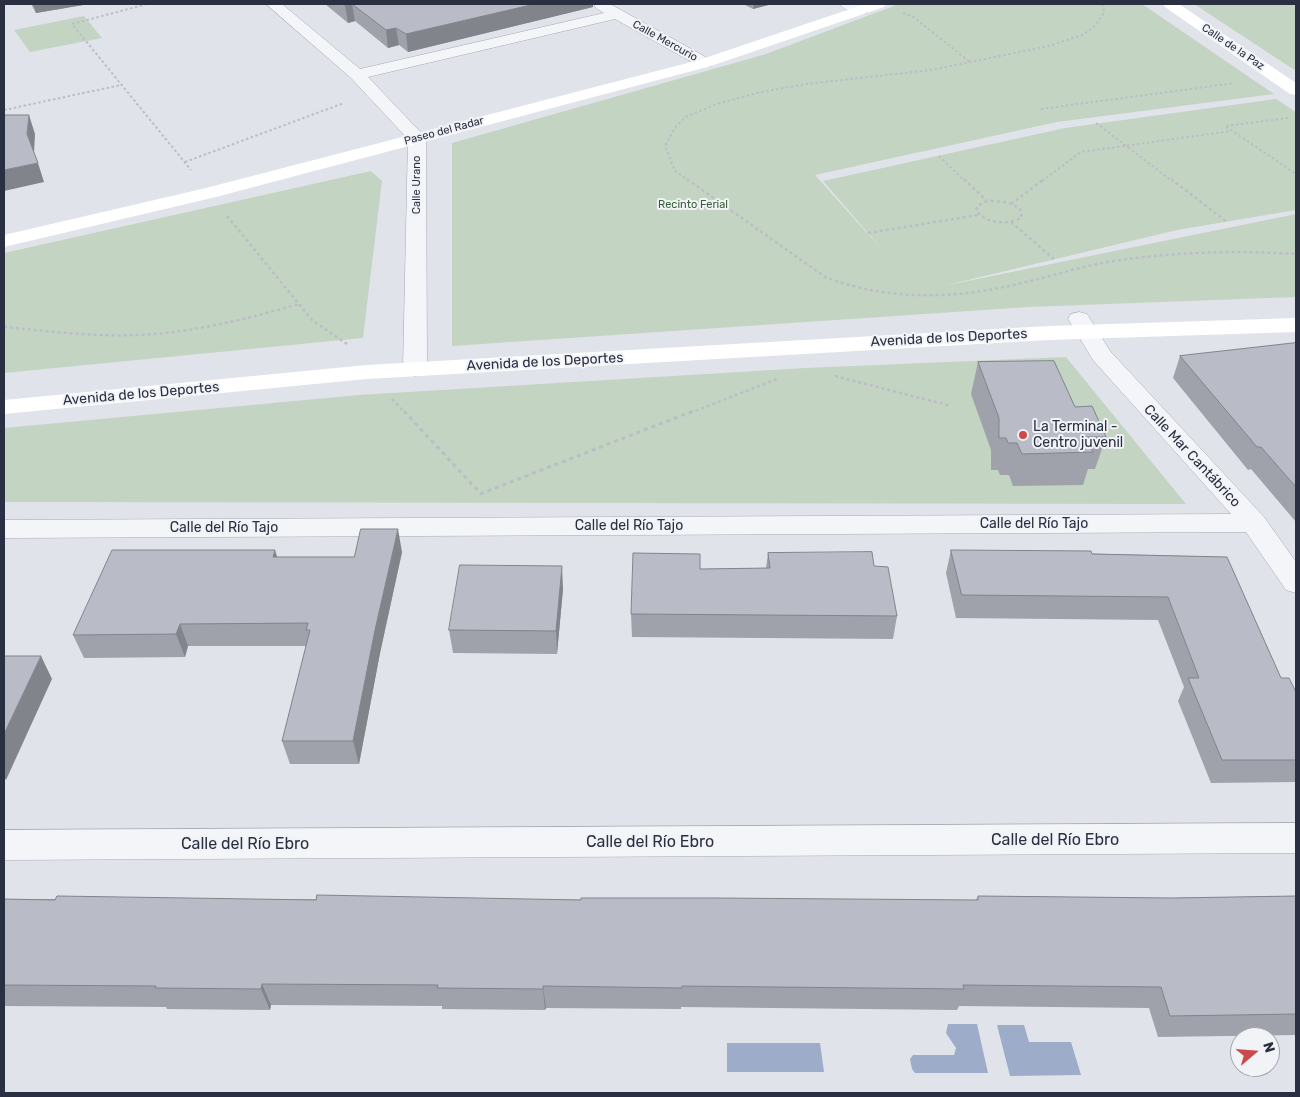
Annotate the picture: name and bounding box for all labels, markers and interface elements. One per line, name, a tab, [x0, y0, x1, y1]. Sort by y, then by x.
street label: Calle Mercurio	[630, 18, 700, 64]
street label: Calle de la Paz	[1199, 21, 1267, 73]
street label: Paseo del Radar	[403, 114, 485, 148]
street label: Calle Urano	[410, 156, 424, 214]
park label: Recinto Ferial	[658, 198, 728, 212]
street label: Avenida de los Deportes	[870, 326, 1028, 350]
street label: Avenida de los Deportes	[466, 350, 624, 374]
street label: Avenida de los Deportes	[62, 379, 220, 409]
street label: Calle Mar Cantábrico	[1140, 401, 1244, 511]
place label: La Terminal - Centro juvenil	[1033, 419, 1123, 452]
marker: La Terminal - Centro juvenil	[1017, 429, 1029, 441]
street label: Calle del Río Tajo	[980, 516, 1088, 532]
street label: Calle del Río Tajo	[575, 518, 683, 534]
street label: Calle del Río Tajo	[170, 520, 278, 536]
street label: Calle del Río Ebro	[991, 830, 1119, 850]
street label: Calle del Río Ebro	[586, 832, 714, 852]
street label: Calle del Río Ebro	[181, 834, 309, 854]
north arrow	[1230, 1027, 1280, 1077]
text: N	[1259, 1040, 1278, 1055]

